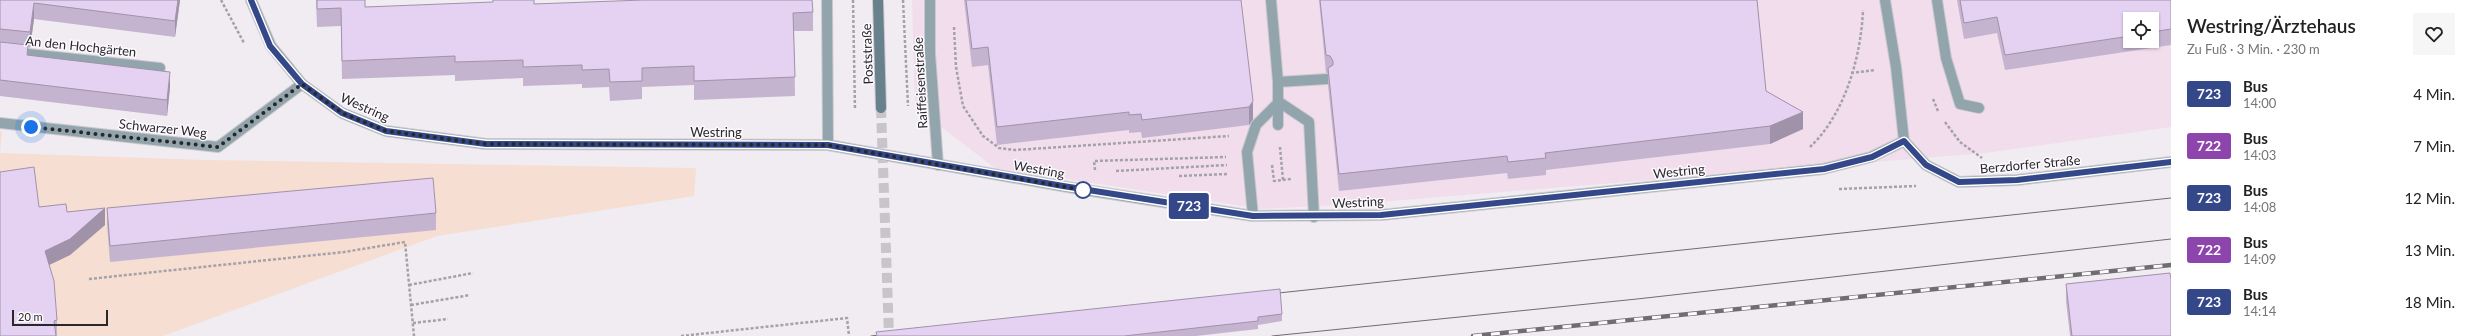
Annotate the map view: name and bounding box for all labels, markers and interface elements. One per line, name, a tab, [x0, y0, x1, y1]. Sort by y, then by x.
map controls	[2123, 12, 2159, 48]
button: locate	[2123, 12, 2159, 48]
button: heart	[2413, 13, 2455, 55]
text: Westring/Ärztehaus	[2187, 14, 2356, 37]
street label: Poststraße	[858, 23, 876, 85]
street label: An den Hochgärten	[25, 32, 137, 60]
street label: Raiffeisenstraße	[910, 37, 930, 129]
text: Zu Fuß · 3 Min. · 230 m	[2187, 41, 2320, 57]
text: Bus	[2243, 77, 2268, 95]
text: 723	[2197, 85, 2221, 102]
text: 4 Min.	[2413, 85, 2455, 103]
street label: Westring	[338, 89, 392, 125]
text: 14:00	[2243, 95, 2276, 111]
street label: Schwarzer Weg	[118, 115, 208, 141]
your location	[21, 117, 41, 137]
street label: Westring	[690, 124, 742, 140]
text: Bus	[2243, 129, 2268, 147]
text: 722	[2197, 137, 2221, 154]
text: 7 Min.	[2413, 137, 2455, 155]
text: 14:03	[2243, 147, 2276, 163]
street label: Berzdorfer Straße	[1979, 152, 2081, 176]
street label: Westring	[1012, 157, 1066, 181]
street label: Westring	[1652, 160, 1706, 182]
unlabelled marker	[1074, 181, 1092, 199]
text: Bus	[2243, 181, 2268, 199]
text: 723	[2197, 189, 2221, 206]
text: 12 Min.	[2404, 189, 2455, 207]
line badge: 723	[1166, 193, 1212, 219]
street label: Westring	[1332, 193, 1384, 211]
text: 723	[1177, 197, 1201, 214]
text: 14:08	[2243, 199, 2276, 215]
text: Bus	[2243, 233, 2268, 251]
text: 722	[2197, 241, 2221, 258]
text: 13 Min.	[2404, 241, 2455, 259]
text: 14:09	[2243, 251, 2276, 267]
text: Bus	[2243, 285, 2268, 303]
text: 723	[2197, 293, 2221, 310]
text: 18 Min.	[2404, 293, 2455, 311]
text: 14:14	[2243, 303, 2276, 319]
scale bar	[12, 308, 108, 327]
text: 20 m	[18, 310, 43, 323]

